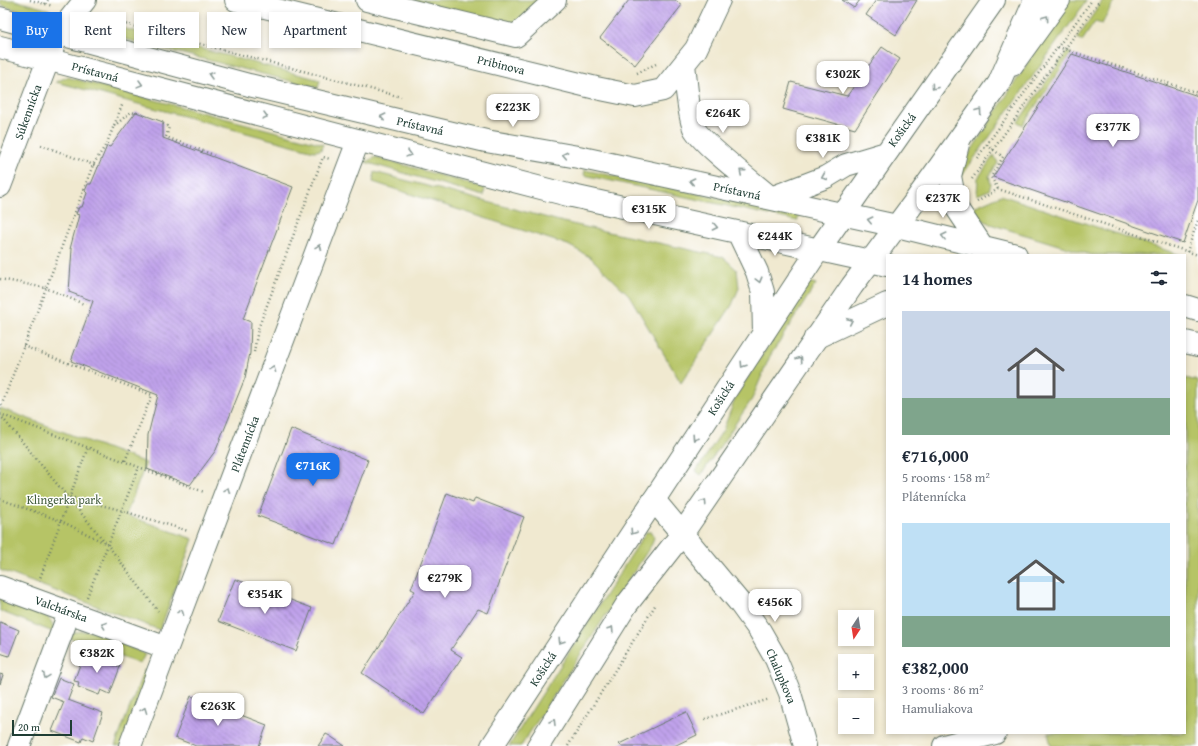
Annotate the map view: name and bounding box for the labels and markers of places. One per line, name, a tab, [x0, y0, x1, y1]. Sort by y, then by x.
pin: €302K	[815, 61, 871, 95]
pin: €223K	[485, 94, 541, 128]
pin: €264K	[695, 100, 751, 134]
pin: €377K	[1085, 114, 1141, 148]
pin: €381K	[795, 125, 851, 159]
pin: €237K	[915, 185, 971, 219]
pin: €315K	[621, 196, 677, 230]
pin: €244K	[747, 223, 803, 257]
pin: €716K	[285, 453, 341, 487]
pin: €279K	[417, 565, 473, 599]
pin: €354K	[237, 581, 293, 615]
pin: €456K	[747, 589, 803, 623]
pin: €382K	[69, 640, 125, 674]
pin: €263K	[190, 693, 246, 727]

